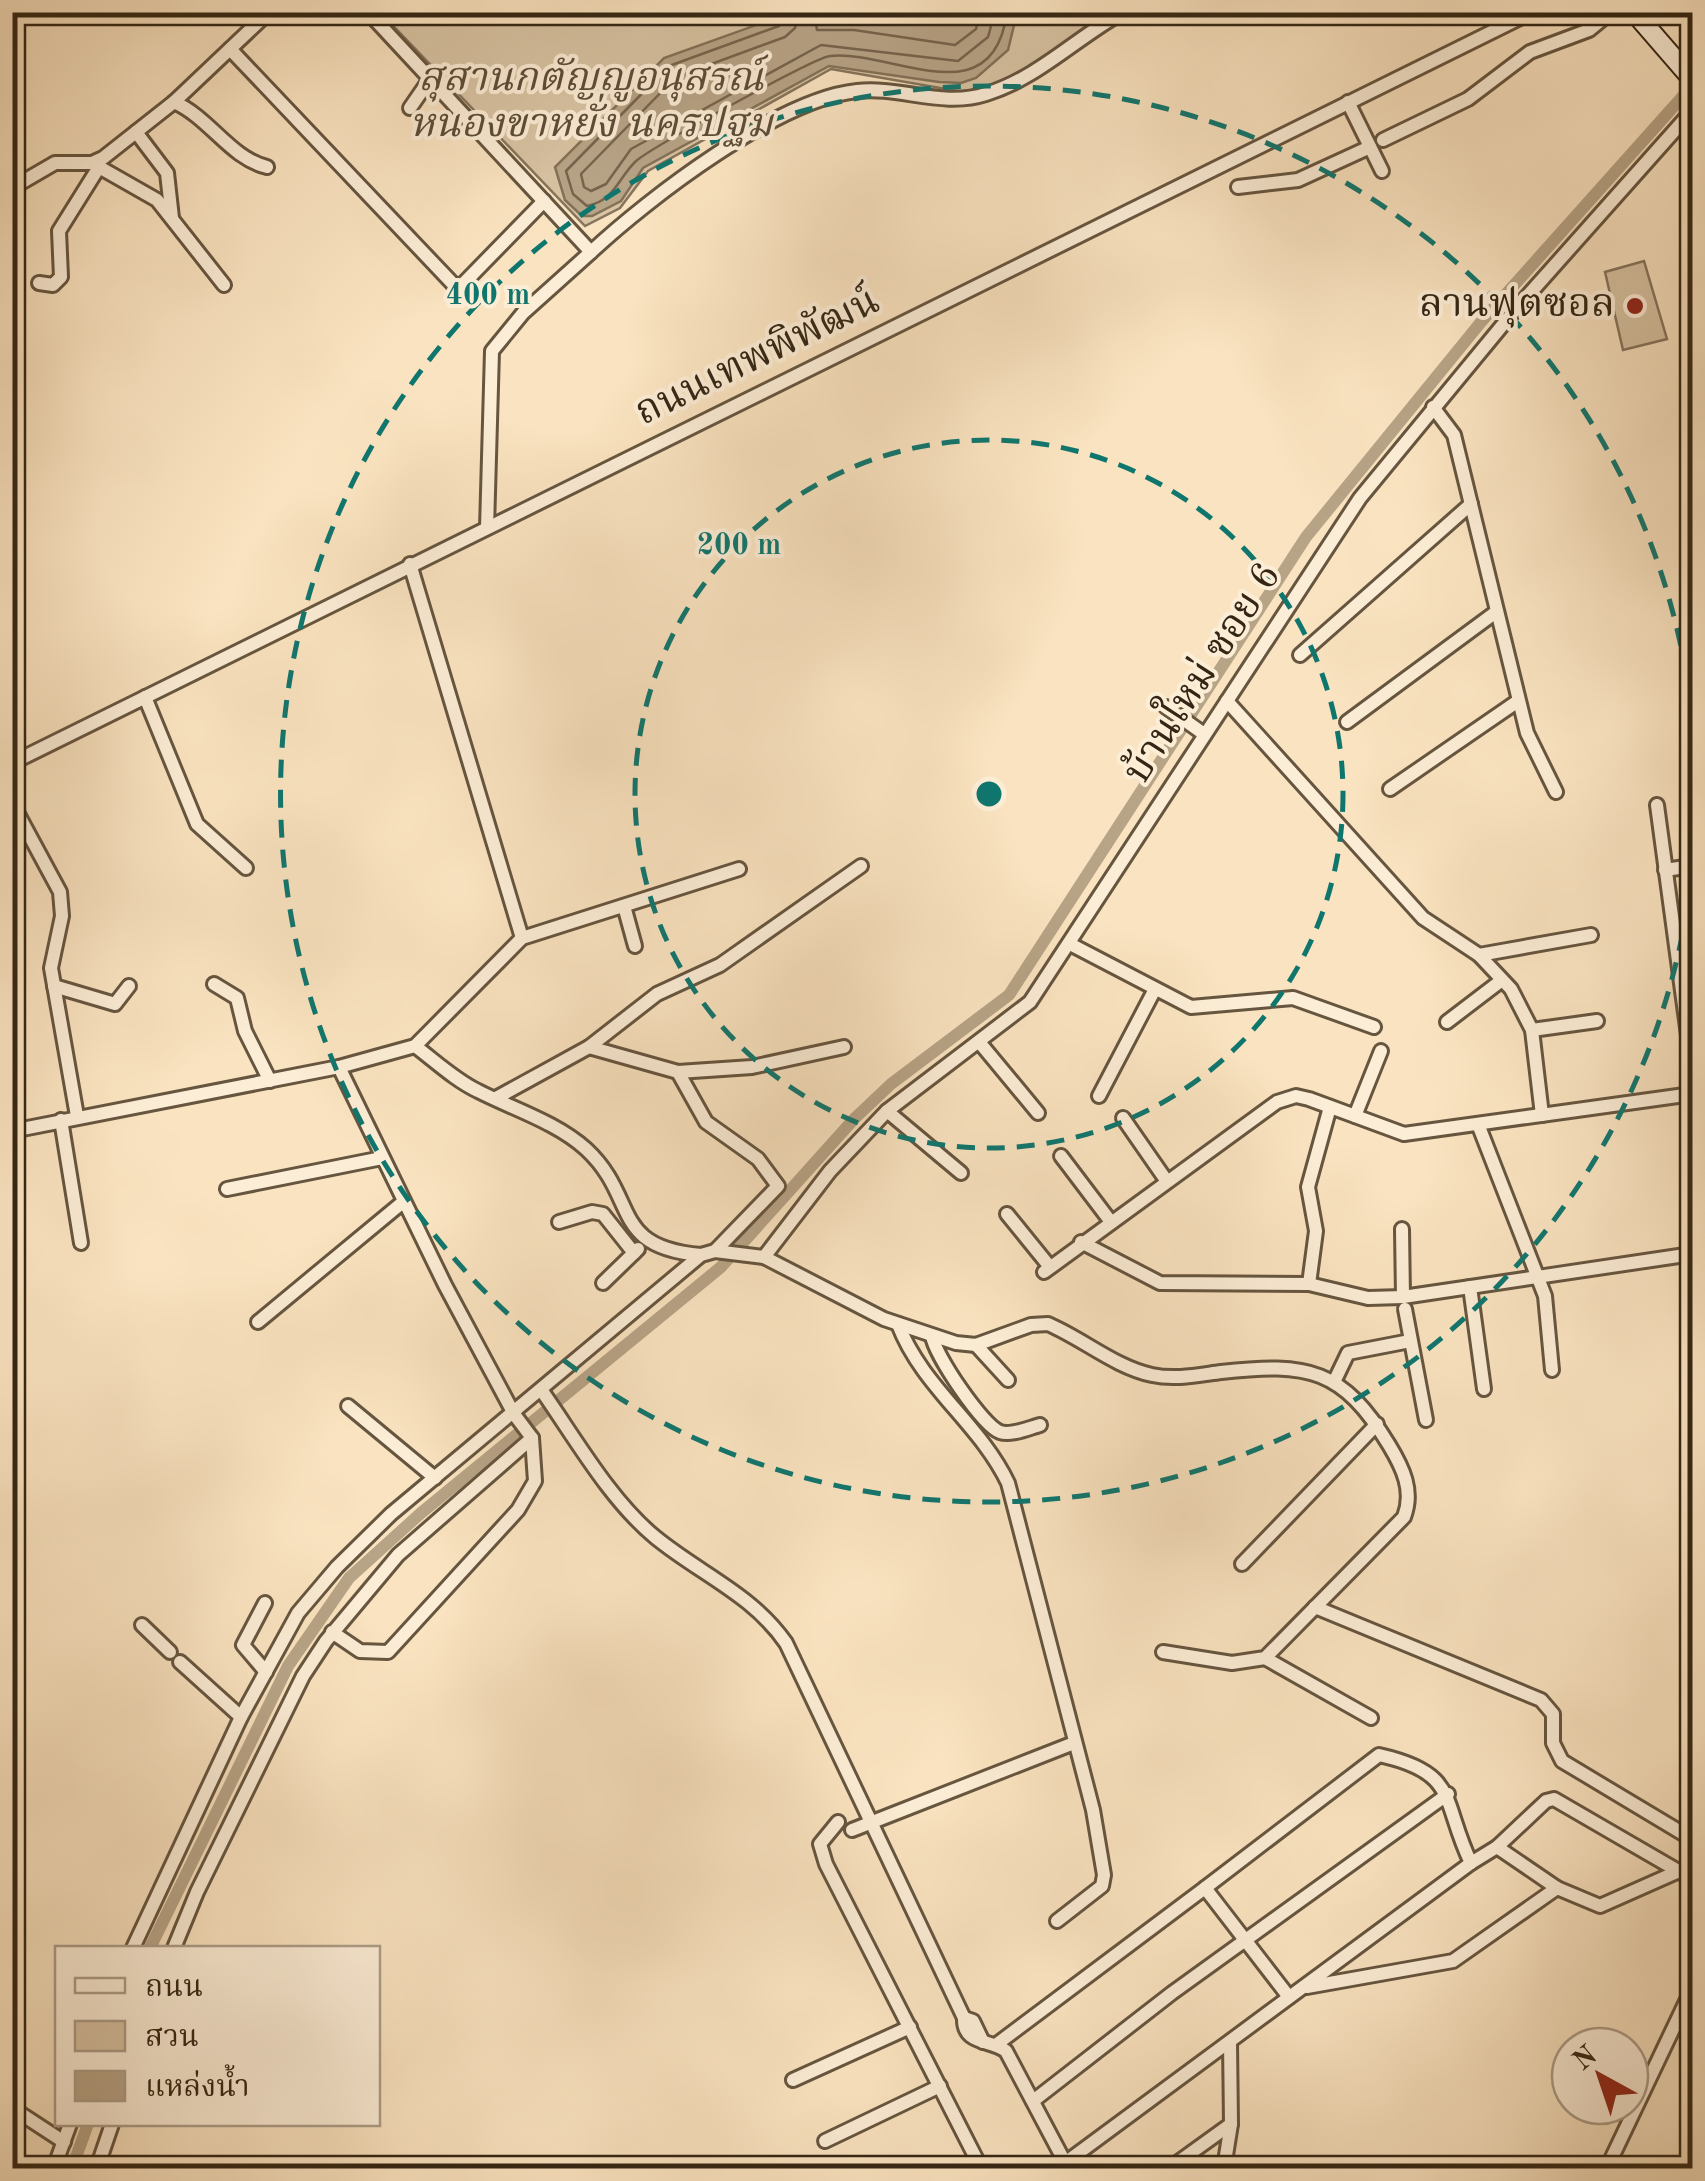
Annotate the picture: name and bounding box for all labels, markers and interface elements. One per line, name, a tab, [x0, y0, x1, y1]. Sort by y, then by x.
park label: สุสานกตัญญูอนุสรณ์ หนองขาหยั่ง นครปฐม	[409, 54, 775, 147]
street label: ถนนเทพพิพัฒน์	[627, 276, 886, 434]
text: 400 m	[446, 281, 530, 311]
place label: ลานฟุตซอล	[1419, 286, 1615, 328]
marker: ลานฟุตซอล	[1624, 295, 1646, 317]
text: 200 m	[697, 531, 781, 561]
street label: บ้านใหม่ ซอย 6	[1110, 551, 1290, 791]
centre of rings	[971, 776, 1007, 812]
legend	[55, 1946, 380, 2126]
text: ถนน	[145, 1973, 203, 2003]
text: สวน	[145, 2023, 199, 2053]
north arrow	[1550, 2026, 1650, 2126]
text: N	[1569, 2041, 1604, 2077]
text: แหล่งน้ำ	[145, 2064, 250, 2103]

